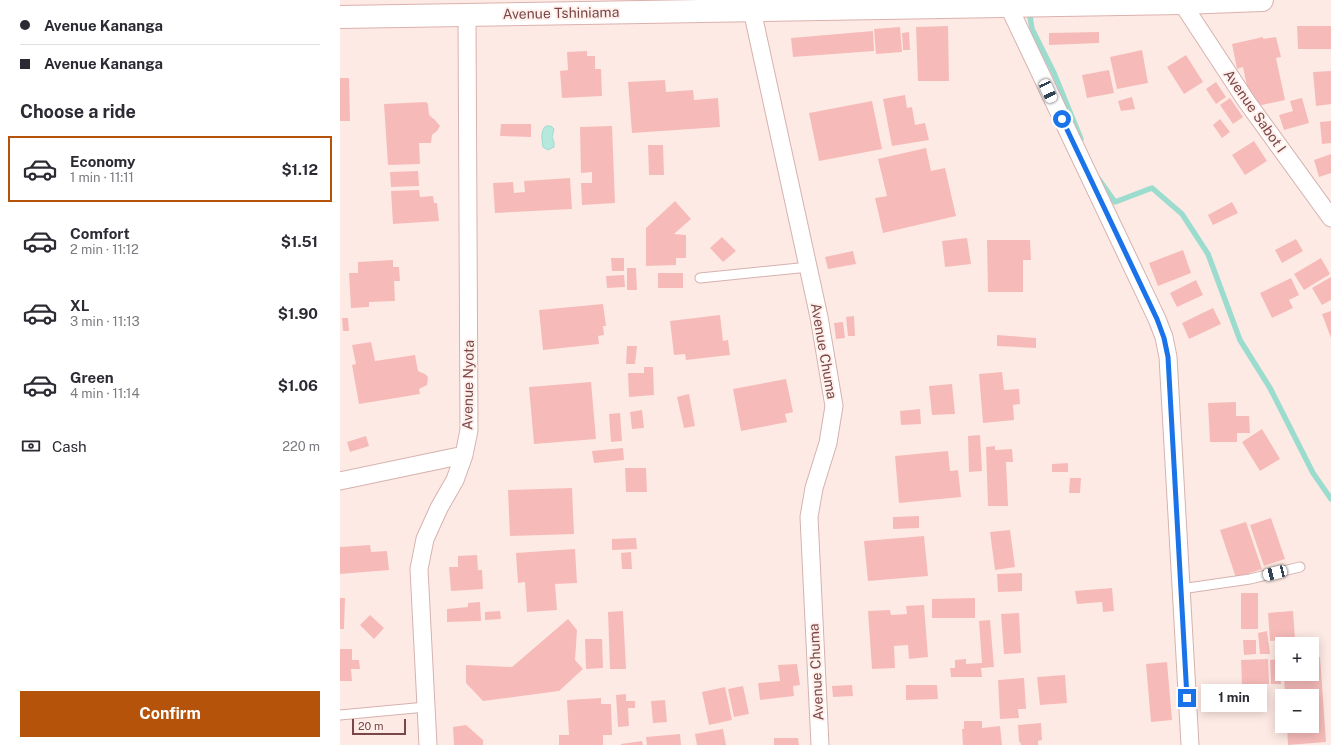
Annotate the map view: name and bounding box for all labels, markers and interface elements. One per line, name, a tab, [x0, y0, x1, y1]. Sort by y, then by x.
street label: Avenue Tshiniama	[503, 4, 619, 22]
text: Avenue Kananga	[44, 17, 163, 34]
text: Avenue Kananga	[44, 55, 163, 72]
street label: Avenue Sabot I	[1221, 67, 1289, 155]
car	[1037, 78, 1059, 104]
text: Choose a ride	[20, 101, 136, 122]
route start	[1053, 110, 1071, 128]
icon: car	[22, 151, 58, 187]
text: Economy	[70, 153, 135, 170]
text: $1.12	[281, 161, 318, 178]
text: 1 min · 11:11	[70, 170, 134, 185]
icon: car	[22, 223, 58, 259]
text: Comfort	[70, 225, 130, 242]
text: $1.51	[281, 233, 318, 250]
text: 2 min · 11:12	[70, 242, 139, 257]
icon: car	[22, 295, 58, 331]
text: XL	[70, 297, 89, 314]
street label: Avenue Chuma	[808, 302, 840, 400]
text: $1.90	[278, 305, 318, 322]
text: 3 min · 11:13	[70, 314, 140, 329]
street label: Avenue Nyota	[459, 340, 477, 430]
icon: car	[22, 367, 58, 403]
text: Green	[70, 369, 114, 386]
text: $1.06	[278, 377, 318, 394]
text: 4 min · 11:14	[70, 386, 140, 401]
icon: cash	[20, 435, 42, 457]
text: Cash	[52, 438, 87, 455]
text: 220 m	[282, 439, 320, 454]
car	[1262, 564, 1288, 582]
street label: Avenue Chuma	[805, 623, 827, 721]
map controls	[1275, 637, 1319, 733]
button: +	[1275, 637, 1319, 681]
callout: 1 min	[1201, 684, 1267, 712]
route end	[1178, 689, 1196, 707]
button: −	[1275, 689, 1319, 733]
text: 1 min	[1218, 690, 1250, 705]
button: Confirm	[20, 691, 320, 737]
scale bar	[352, 717, 406, 736]
text: 20 m	[358, 720, 383, 732]

